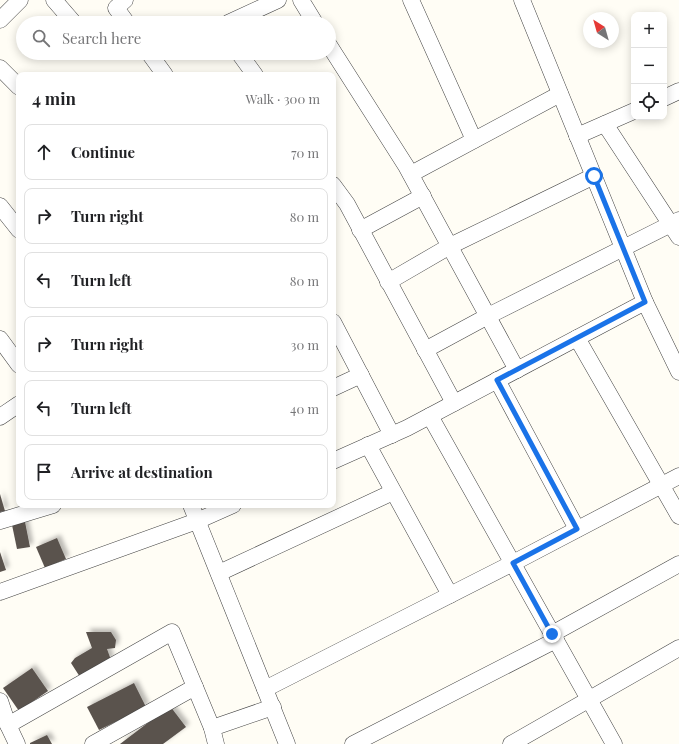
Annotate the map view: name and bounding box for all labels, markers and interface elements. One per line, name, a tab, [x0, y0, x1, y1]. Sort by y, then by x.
north arrow	[583, 12, 619, 48]
map controls	[631, 12, 667, 120]
button: +	[631, 12, 667, 48]
search box	[16, 16, 336, 60]
icon: search	[30, 27, 52, 49]
text: Search here	[62, 28, 141, 48]
button: −	[631, 48, 667, 84]
button: locate	[631, 84, 667, 120]
text: 4 min	[32, 87, 76, 109]
text: Walk · 300 m	[246, 90, 320, 107]
icon: ahead	[33, 141, 55, 163]
text: Continue	[71, 142, 135, 162]
text: 70 m	[291, 144, 319, 161]
route start	[585, 167, 603, 185]
icon: right	[33, 205, 55, 227]
text: Turn right	[71, 206, 144, 226]
text: 80 m	[290, 208, 319, 225]
icon: left	[33, 269, 55, 291]
text: Turn left	[71, 270, 132, 290]
text: 80 m	[290, 272, 319, 289]
icon: right	[33, 333, 55, 355]
text: Turn right	[71, 334, 144, 354]
text: 30 m	[291, 336, 319, 353]
icon: left	[33, 397, 55, 419]
text: Turn left	[71, 398, 132, 418]
text: 40 m	[290, 400, 319, 417]
icon: arrive	[33, 461, 55, 483]
text: Arrive at destination	[71, 462, 213, 482]
route end	[543, 625, 561, 643]

